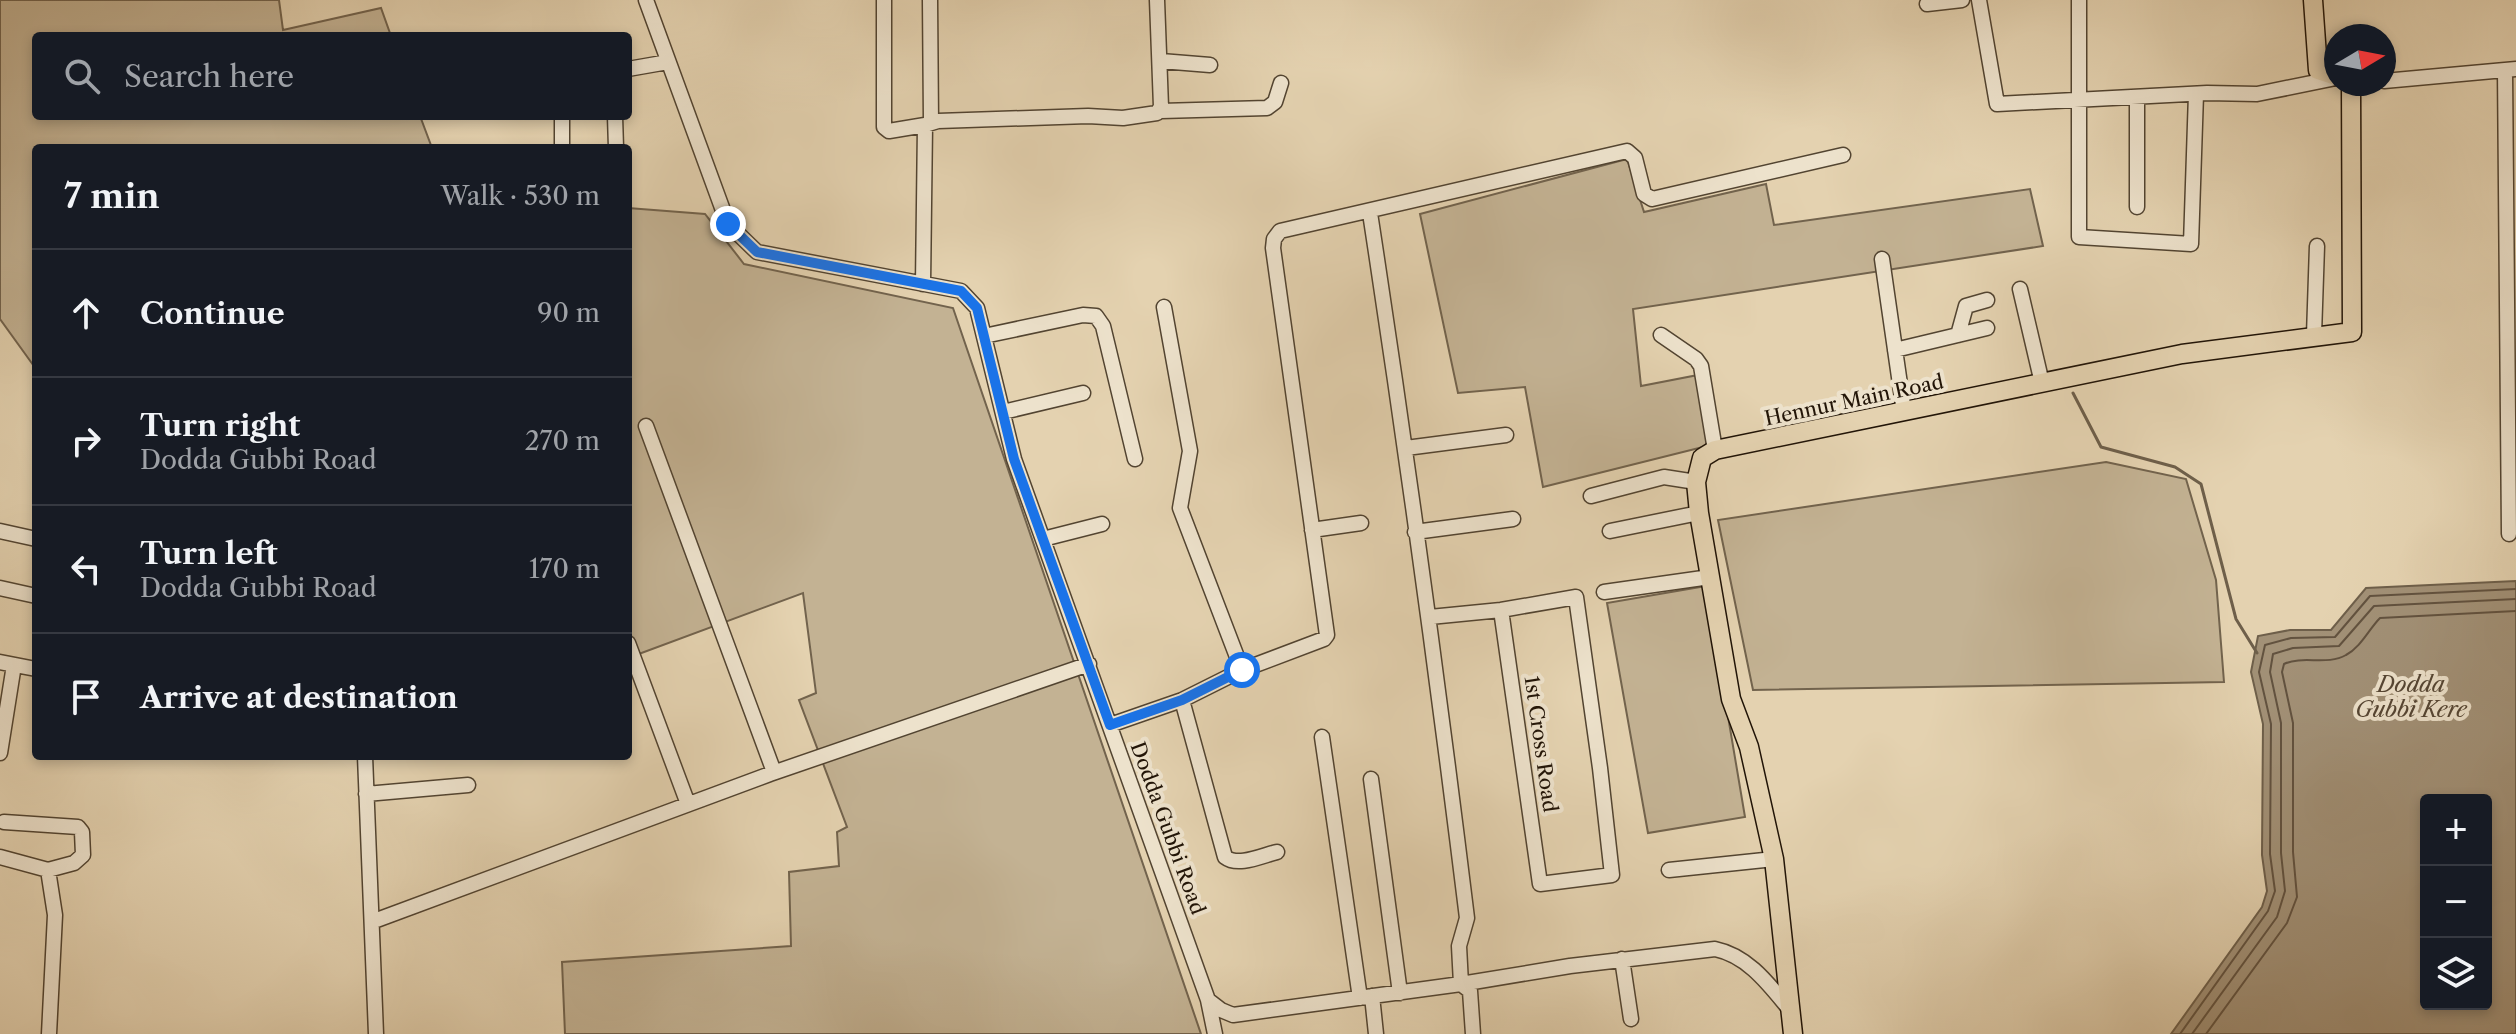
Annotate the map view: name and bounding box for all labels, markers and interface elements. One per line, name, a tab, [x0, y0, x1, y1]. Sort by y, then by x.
north arrow	[2324, 24, 2396, 96]
search box	[32, 32, 632, 120]
icon: search	[60, 54, 104, 98]
text: Search here	[124, 58, 294, 95]
text: 7 min	[64, 175, 160, 217]
text: Walk · 530 m	[441, 180, 600, 212]
route end	[710, 206, 746, 242]
icon: ahead	[64, 291, 108, 335]
text: Continue	[140, 295, 285, 332]
text: 90 m	[537, 297, 600, 329]
street label: Hennur Main Road	[1762, 369, 1946, 431]
text: Turn right	[140, 407, 300, 444]
icon: right	[64, 419, 108, 463]
text: 270 m	[525, 425, 600, 457]
text: Dodda Gubbi Road	[140, 444, 377, 476]
text: Turn left	[140, 535, 277, 572]
icon: left	[64, 547, 108, 591]
text: 170 m	[529, 553, 600, 585]
text: Dodda Gubbi Road	[140, 572, 377, 604]
route start	[1224, 652, 1260, 688]
water label: Dodda Gubbi Kere	[2355, 671, 2468, 723]
street label: 1st Cross Road	[1520, 674, 1562, 814]
icon: arrive	[64, 675, 108, 719]
text: Arrive at destination	[140, 679, 458, 716]
street label: Dodda Gubbi Road	[1126, 738, 1210, 918]
map controls	[2420, 794, 2492, 1010]
button: +	[2420, 794, 2492, 866]
button: −	[2420, 866, 2492, 938]
button: layers	[2420, 938, 2492, 1010]

